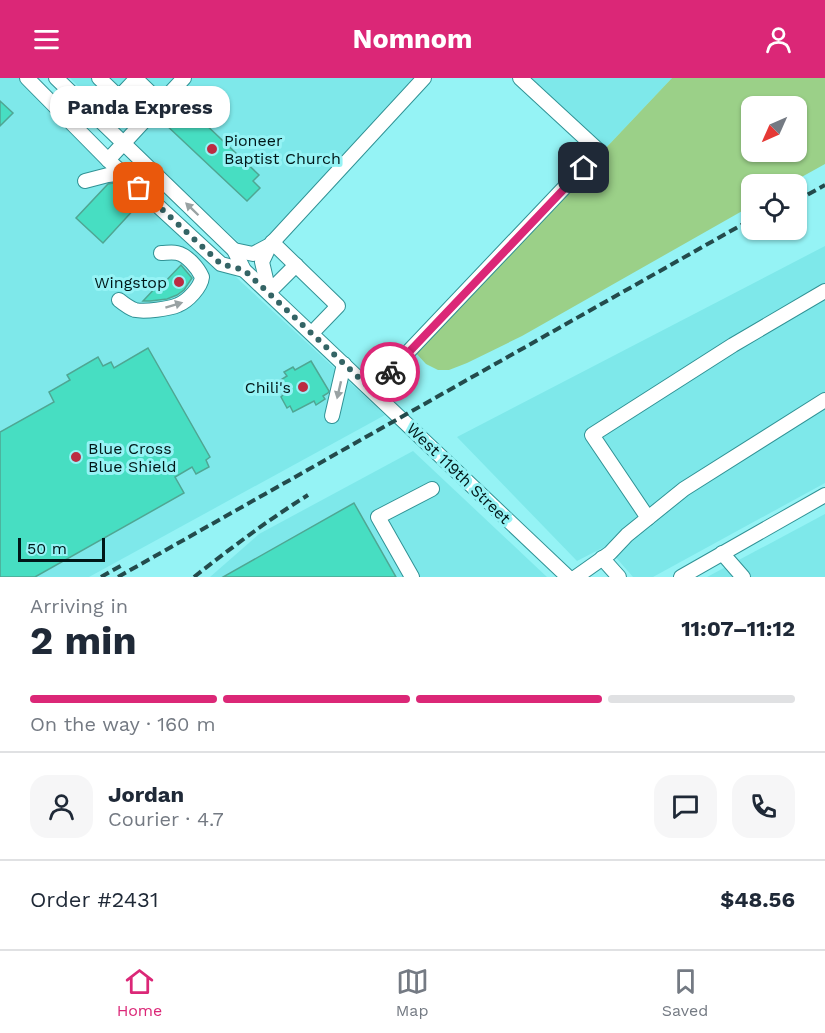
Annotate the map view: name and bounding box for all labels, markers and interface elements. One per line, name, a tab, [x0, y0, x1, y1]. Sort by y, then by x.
icon: menu	[30, 23, 63, 56]
text: Nomnom	[353, 23, 472, 55]
icon: person	[762, 23, 795, 56]
callout: Panda Express	[49, 86, 229, 128]
text: Panda Express	[67, 95, 213, 119]
north arrow	[741, 96, 807, 162]
map controls	[741, 96, 807, 240]
place label: Pioneer Baptist Church	[224, 131, 341, 168]
marker: Pioneer Baptist Church	[205, 142, 219, 156]
pin	[558, 142, 609, 193]
icon: home	[567, 151, 600, 184]
pin	[113, 162, 164, 213]
icon: bag	[122, 171, 155, 204]
button: locate	[741, 174, 807, 240]
one-way arrow	[184, 202, 199, 216]
place label: Wingstop	[94, 273, 167, 292]
marker: Wingstop	[172, 275, 186, 289]
one-way arrow	[165, 300, 183, 309]
courier	[360, 342, 420, 402]
icon: bike	[374, 356, 407, 389]
place label: Chili's	[245, 378, 291, 397]
marker: Chili's	[296, 380, 310, 394]
one-way arrow	[333, 381, 343, 399]
street label: West 119th Street	[403, 419, 515, 528]
place label: Blue Cross Blue Shield	[88, 439, 176, 476]
marker: Blue Cross Blue Shield	[69, 450, 83, 464]
scale bar	[18, 535, 105, 562]
text: 50 m	[27, 539, 67, 558]
text: Arriving in	[30, 594, 128, 618]
text: 11:07–11:12	[681, 616, 795, 641]
text: 2 min	[30, 618, 137, 663]
text: On the way · 160 m	[30, 712, 215, 736]
button: person	[30, 775, 93, 838]
button: chat	[654, 775, 717, 838]
button: phone	[732, 775, 795, 838]
text: Jordan	[108, 782, 184, 807]
text: Courier · 4.7	[108, 807, 224, 831]
text: Order #2431	[30, 887, 159, 912]
text: $48.56	[720, 887, 795, 912]
tab: Home	[117, 965, 162, 1020]
tab: Map	[396, 965, 429, 1020]
tab: Saved	[662, 965, 708, 1020]

